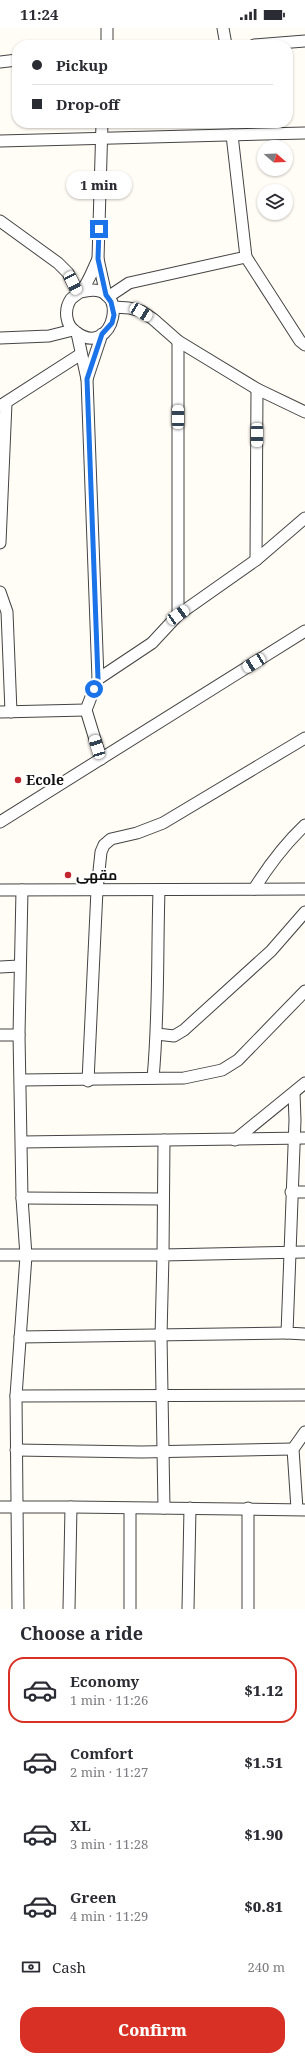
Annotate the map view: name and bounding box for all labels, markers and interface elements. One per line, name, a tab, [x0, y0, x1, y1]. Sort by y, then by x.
text: 11:24	[20, 4, 58, 24]
text: Pickup	[56, 55, 108, 75]
text: Drop-off	[56, 94, 120, 114]
north arrow	[257, 140, 293, 176]
map controls	[257, 140, 293, 220]
callout: 1 min	[66, 171, 132, 199]
text: 1 min	[80, 176, 118, 194]
button: layers	[257, 184, 293, 220]
route end	[90, 220, 108, 238]
car	[62, 270, 84, 296]
car	[128, 301, 154, 323]
car	[172, 405, 184, 429]
car	[251, 423, 263, 447]
car	[165, 603, 191, 627]
car	[241, 652, 267, 674]
route start	[85, 680, 103, 698]
car	[88, 734, 106, 760]
place label: Ecole	[26, 770, 64, 789]
marker: Ecole	[13, 775, 23, 785]
place label: مقهى	[76, 865, 117, 884]
marker: مقهى	[63, 870, 73, 880]
text: Choose a ride	[20, 1621, 143, 1645]
text: Economy	[70, 1671, 139, 1691]
icon: car	[22, 1672, 58, 1708]
text: $1.12	[244, 1680, 283, 1700]
text: 1 min · 11:26	[70, 1691, 148, 1709]
text: Comfort	[70, 1743, 133, 1763]
icon: car	[22, 1744, 58, 1780]
text: $1.51	[244, 1752, 283, 1772]
text: 2 min · 11:27	[70, 1763, 148, 1781]
text: XL	[70, 1815, 91, 1835]
icon: car	[22, 1816, 58, 1852]
text: $1.90	[244, 1824, 283, 1844]
text: 3 min · 11:28	[70, 1835, 148, 1853]
text: Green	[70, 1887, 117, 1907]
icon: car	[22, 1888, 58, 1924]
text: $0.81	[244, 1896, 283, 1916]
text: 4 min · 11:29	[70, 1907, 148, 1925]
icon: cash	[20, 1956, 42, 1978]
text: Cash	[52, 1957, 86, 1977]
text: 240 m	[248, 1958, 285, 1976]
button: Confirm	[20, 2007, 285, 2053]

